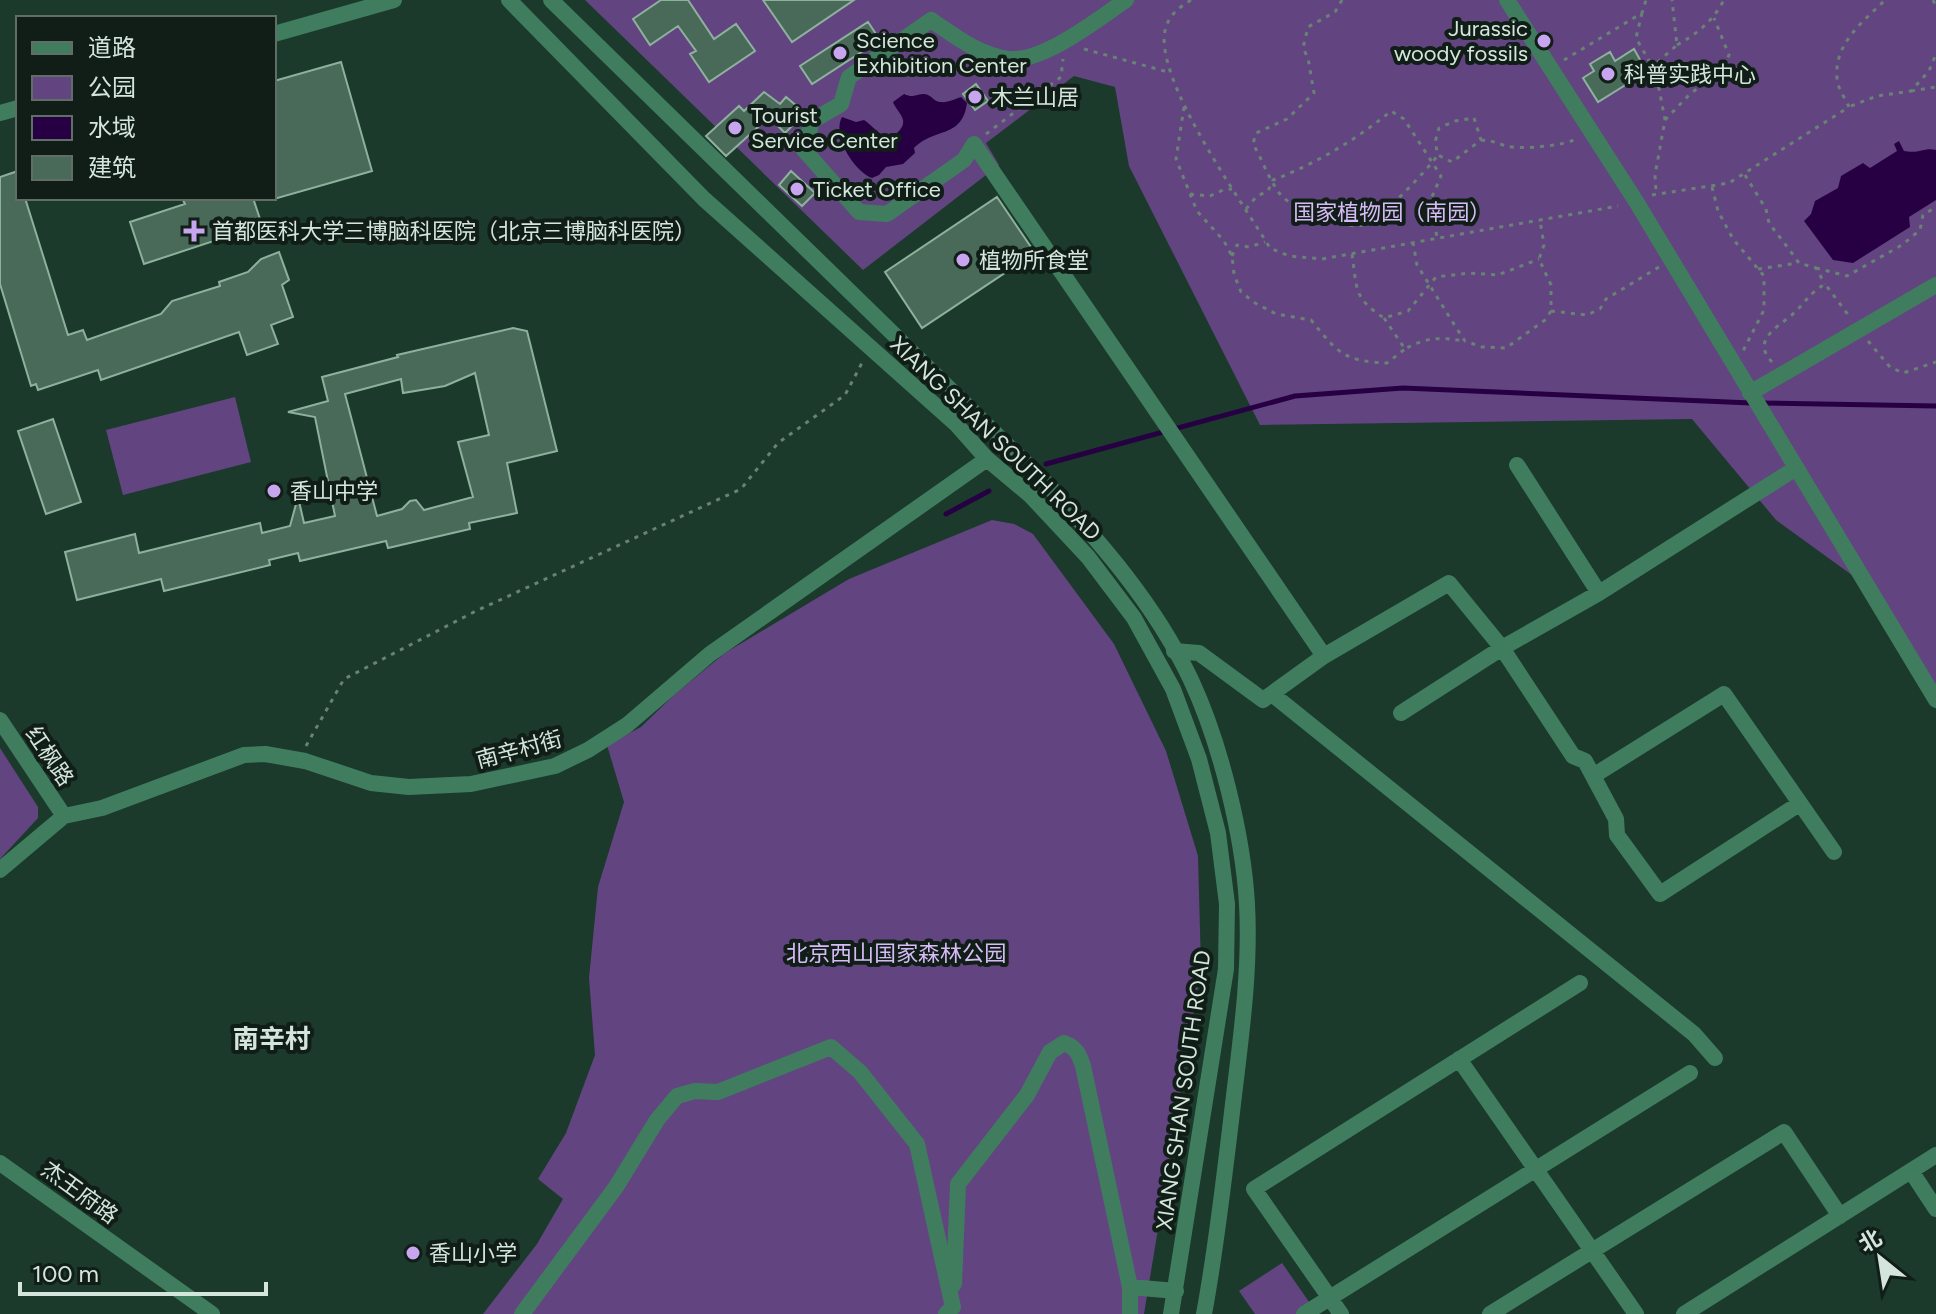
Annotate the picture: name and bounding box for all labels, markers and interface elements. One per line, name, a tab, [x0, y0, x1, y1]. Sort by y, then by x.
place label: Jurassic woody fossils	[1394, 15, 1528, 67]
legend	[16, 16, 276, 200]
place label: Science Exhibition Center	[856, 27, 1027, 79]
marker: Jurassic woody fossils	[1535, 32, 1553, 50]
text: 道路	[88, 33, 136, 62]
marker: Science Exhibition Center	[831, 44, 849, 62]
place label: 科普实践中心	[1624, 61, 1756, 88]
marker: 科普实践中心	[1599, 65, 1617, 83]
text: 公园	[88, 73, 136, 102]
place label: 木兰山居	[991, 84, 1079, 111]
marker: 木兰山居	[966, 88, 984, 106]
place label: Tourist Service Center	[751, 102, 898, 154]
text: 水域	[88, 113, 136, 142]
marker: Tourist Service Center	[726, 119, 744, 137]
text: 建筑	[88, 153, 136, 182]
place label: Ticket Office	[813, 176, 941, 203]
marker: Ticket Office	[788, 180, 806, 198]
park label: 国家植物园（南园）	[1293, 199, 1491, 226]
place label: 首都医科大学三博脑科医院（北京三博脑科医院）	[212, 218, 696, 245]
marker: 首都医科大学三博脑科医院（北京三博脑科医院）	[183, 220, 205, 242]
place label: 植物所食堂	[979, 247, 1089, 274]
marker: 植物所食堂	[954, 251, 972, 269]
street label: XIANG SHAN SOUTH ROAD	[885, 331, 1106, 546]
place label: 香山中学	[290, 478, 378, 505]
marker: 香山中学	[265, 482, 283, 500]
street label: 红枫路	[20, 721, 79, 791]
street label: 南辛村街	[473, 725, 565, 774]
park label: 北京西山国家森林公园	[786, 940, 1006, 967]
street label: XIANG SHAN SOUTH ROAD	[1151, 949, 1216, 1231]
district label: 南辛村	[233, 1023, 311, 1055]
street label: 杰王府路	[36, 1156, 123, 1229]
north arrow	[1840, 1218, 1920, 1298]
text: 北	[1854, 1224, 1887, 1258]
place label: 香山小学	[429, 1240, 517, 1267]
marker: 香山小学	[404, 1244, 422, 1262]
scale bar	[20, 1246, 266, 1296]
text: 100 m	[32, 1259, 99, 1288]

